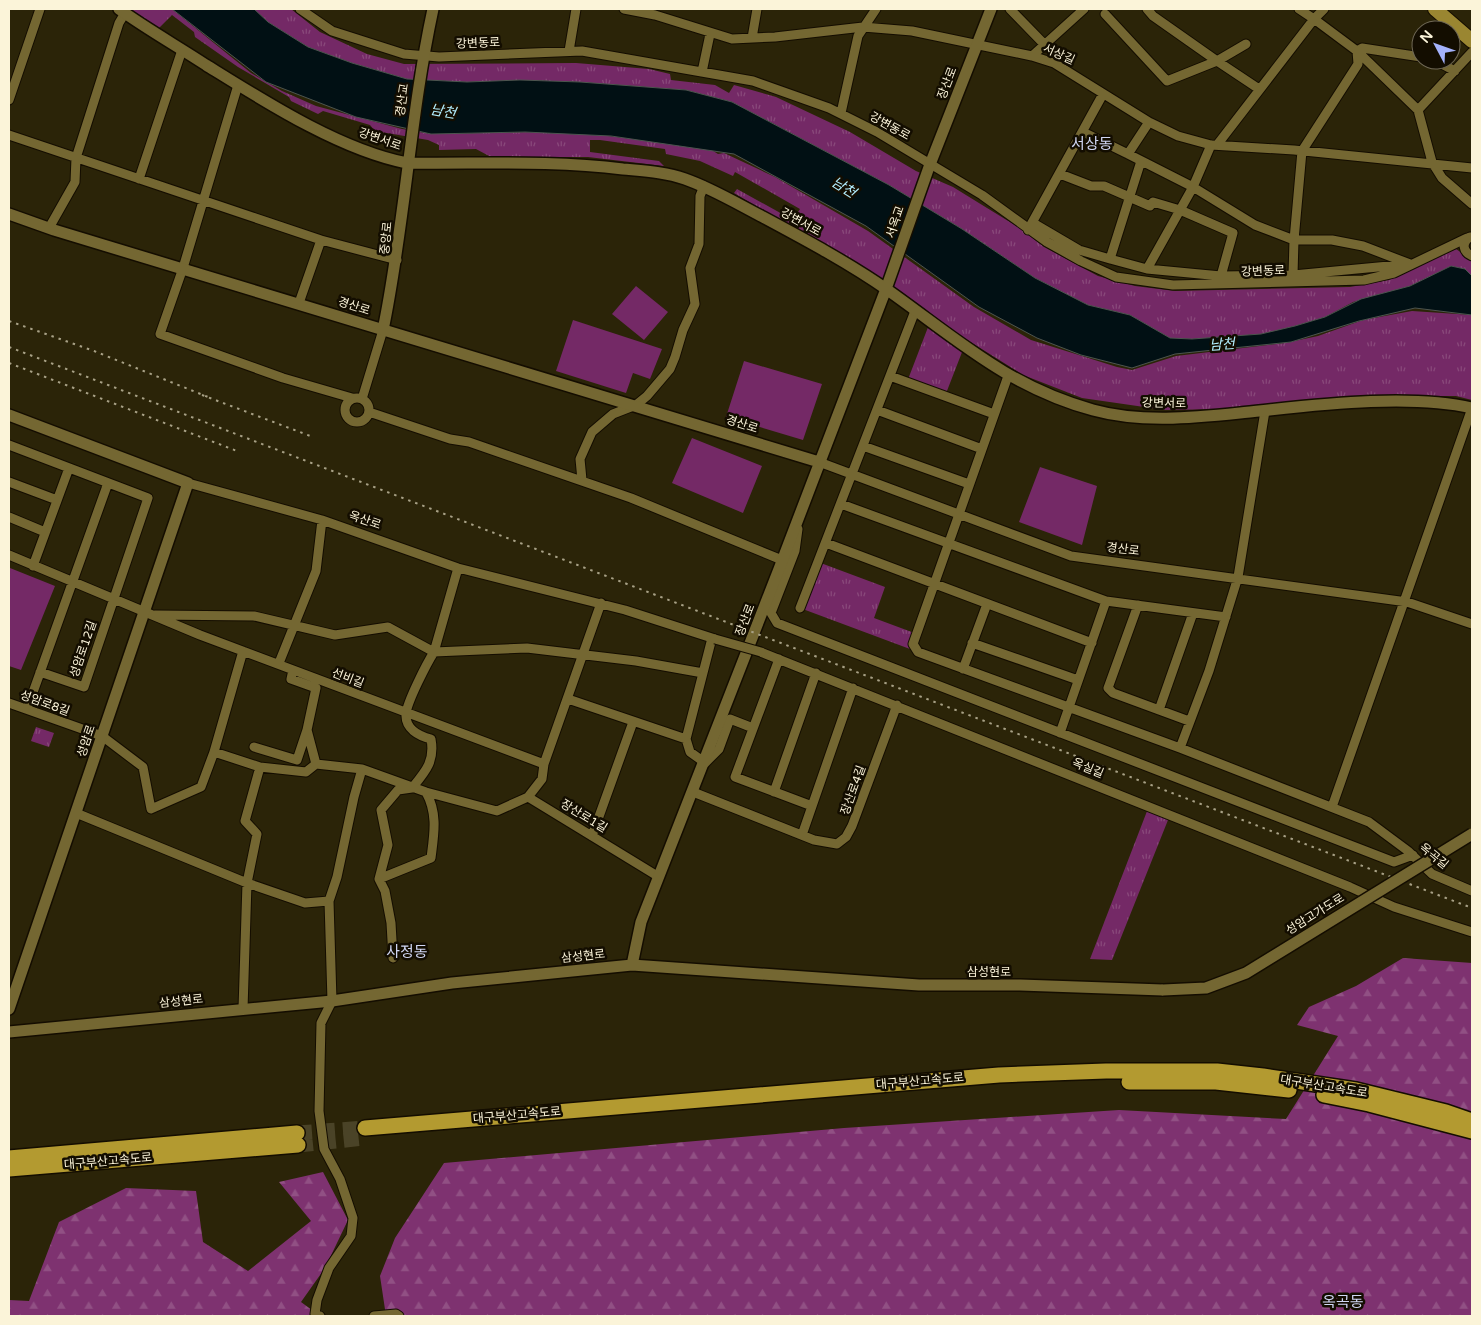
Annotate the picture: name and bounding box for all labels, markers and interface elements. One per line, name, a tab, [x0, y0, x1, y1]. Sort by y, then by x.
north arrow	[1411, 20, 1461, 70]
text: N	[1416, 27, 1437, 47]
street label: 강변동로	[456, 35, 500, 51]
street label: 서상길	[1041, 41, 1077, 67]
street label: 장산로	[935, 65, 959, 101]
street label: 경산교	[393, 83, 411, 117]
water label: 남천	[429, 101, 458, 122]
street label: 강변동로	[867, 109, 913, 143]
street label: 강변서로	[357, 125, 403, 153]
district label: 서상동	[1071, 135, 1113, 153]
water label: 남천	[828, 173, 860, 202]
street label: 서옥교	[883, 204, 907, 240]
street label: 강변서로	[778, 205, 824, 239]
street label: 중앙로	[377, 221, 395, 255]
street label: 강변동로	[1241, 263, 1285, 279]
street label: 경산로	[336, 294, 372, 318]
water label: 남천	[1209, 335, 1237, 354]
street label: 강변서로	[1142, 396, 1186, 410]
street label: 경산로	[724, 412, 760, 436]
street label: 옥산로	[347, 508, 383, 532]
street label: 경산로	[1106, 540, 1140, 558]
street label: 장산로	[733, 602, 757, 638]
street label: 성암로12길	[67, 619, 99, 679]
street label: 선비길	[330, 666, 366, 690]
street label: 성암로8길	[18, 688, 72, 718]
street label: 성암로	[74, 723, 98, 759]
street label: 옥실길	[1070, 755, 1106, 781]
street label: 장산로4길	[838, 763, 868, 817]
street label: 장산로1길	[558, 797, 610, 835]
street label: 옥곡길	[1417, 840, 1451, 872]
street label: 성암고가도로	[1283, 891, 1347, 937]
district label: 사정동	[386, 943, 428, 961]
street label: 삼성현로	[560, 947, 606, 965]
street label: 삼성현로	[967, 965, 1011, 979]
street label: 삼성현로	[158, 992, 204, 1010]
street label: 대구부산고속도로	[875, 1070, 965, 1092]
street label: 대구부산고속도로	[1279, 1072, 1369, 1100]
street label: 대구부산고속도로	[472, 1104, 562, 1126]
street label: 대구부산고속도로	[63, 1150, 153, 1172]
district label: 옥곡동	[1322, 1293, 1364, 1311]

